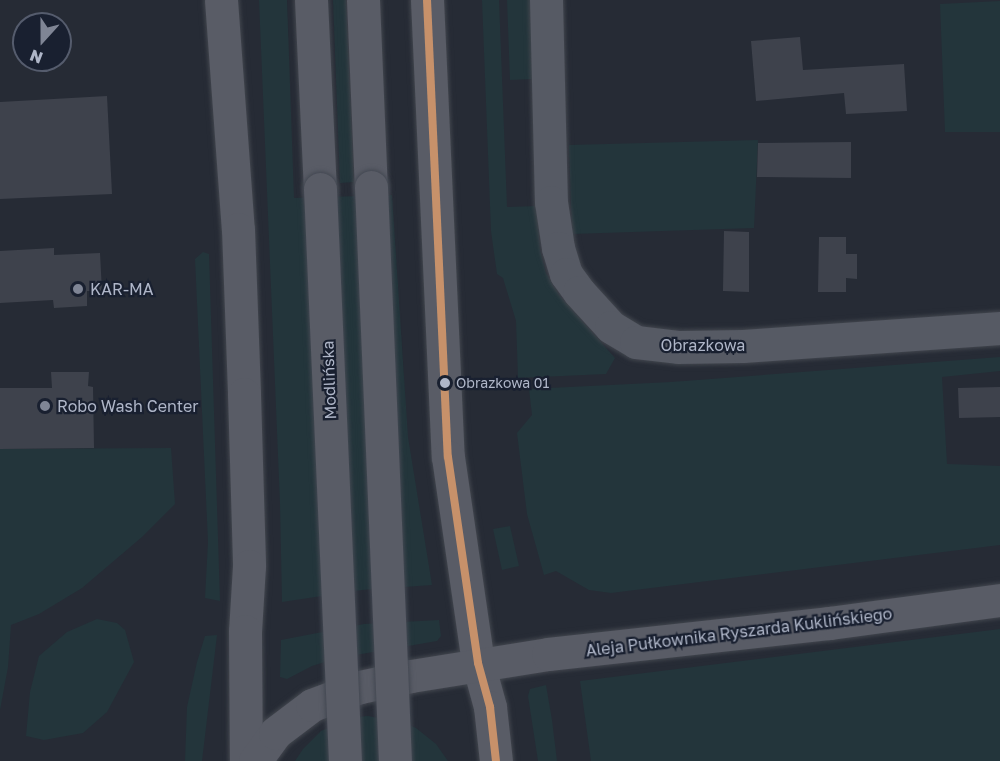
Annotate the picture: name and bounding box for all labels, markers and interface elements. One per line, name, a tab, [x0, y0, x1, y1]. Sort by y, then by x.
north arrow	[12, 12, 72, 72]
text: N	[27, 45, 46, 68]
place label: KAR-MA	[90, 279, 154, 299]
marker: KAR-MA	[71, 282, 85, 296]
street label: Obrazkowa	[661, 335, 745, 355]
street label: Modlińska	[318, 340, 340, 420]
place label: Obrazkowa 01	[456, 375, 549, 391]
marker: Obrazkowa 01	[439, 377, 451, 389]
place label: Robo Wash Center	[57, 396, 199, 416]
marker: Robo Wash Center	[38, 399, 52, 413]
street label: Aleja Pułkownika Ryszarda Kuklińskiego	[585, 604, 893, 660]

